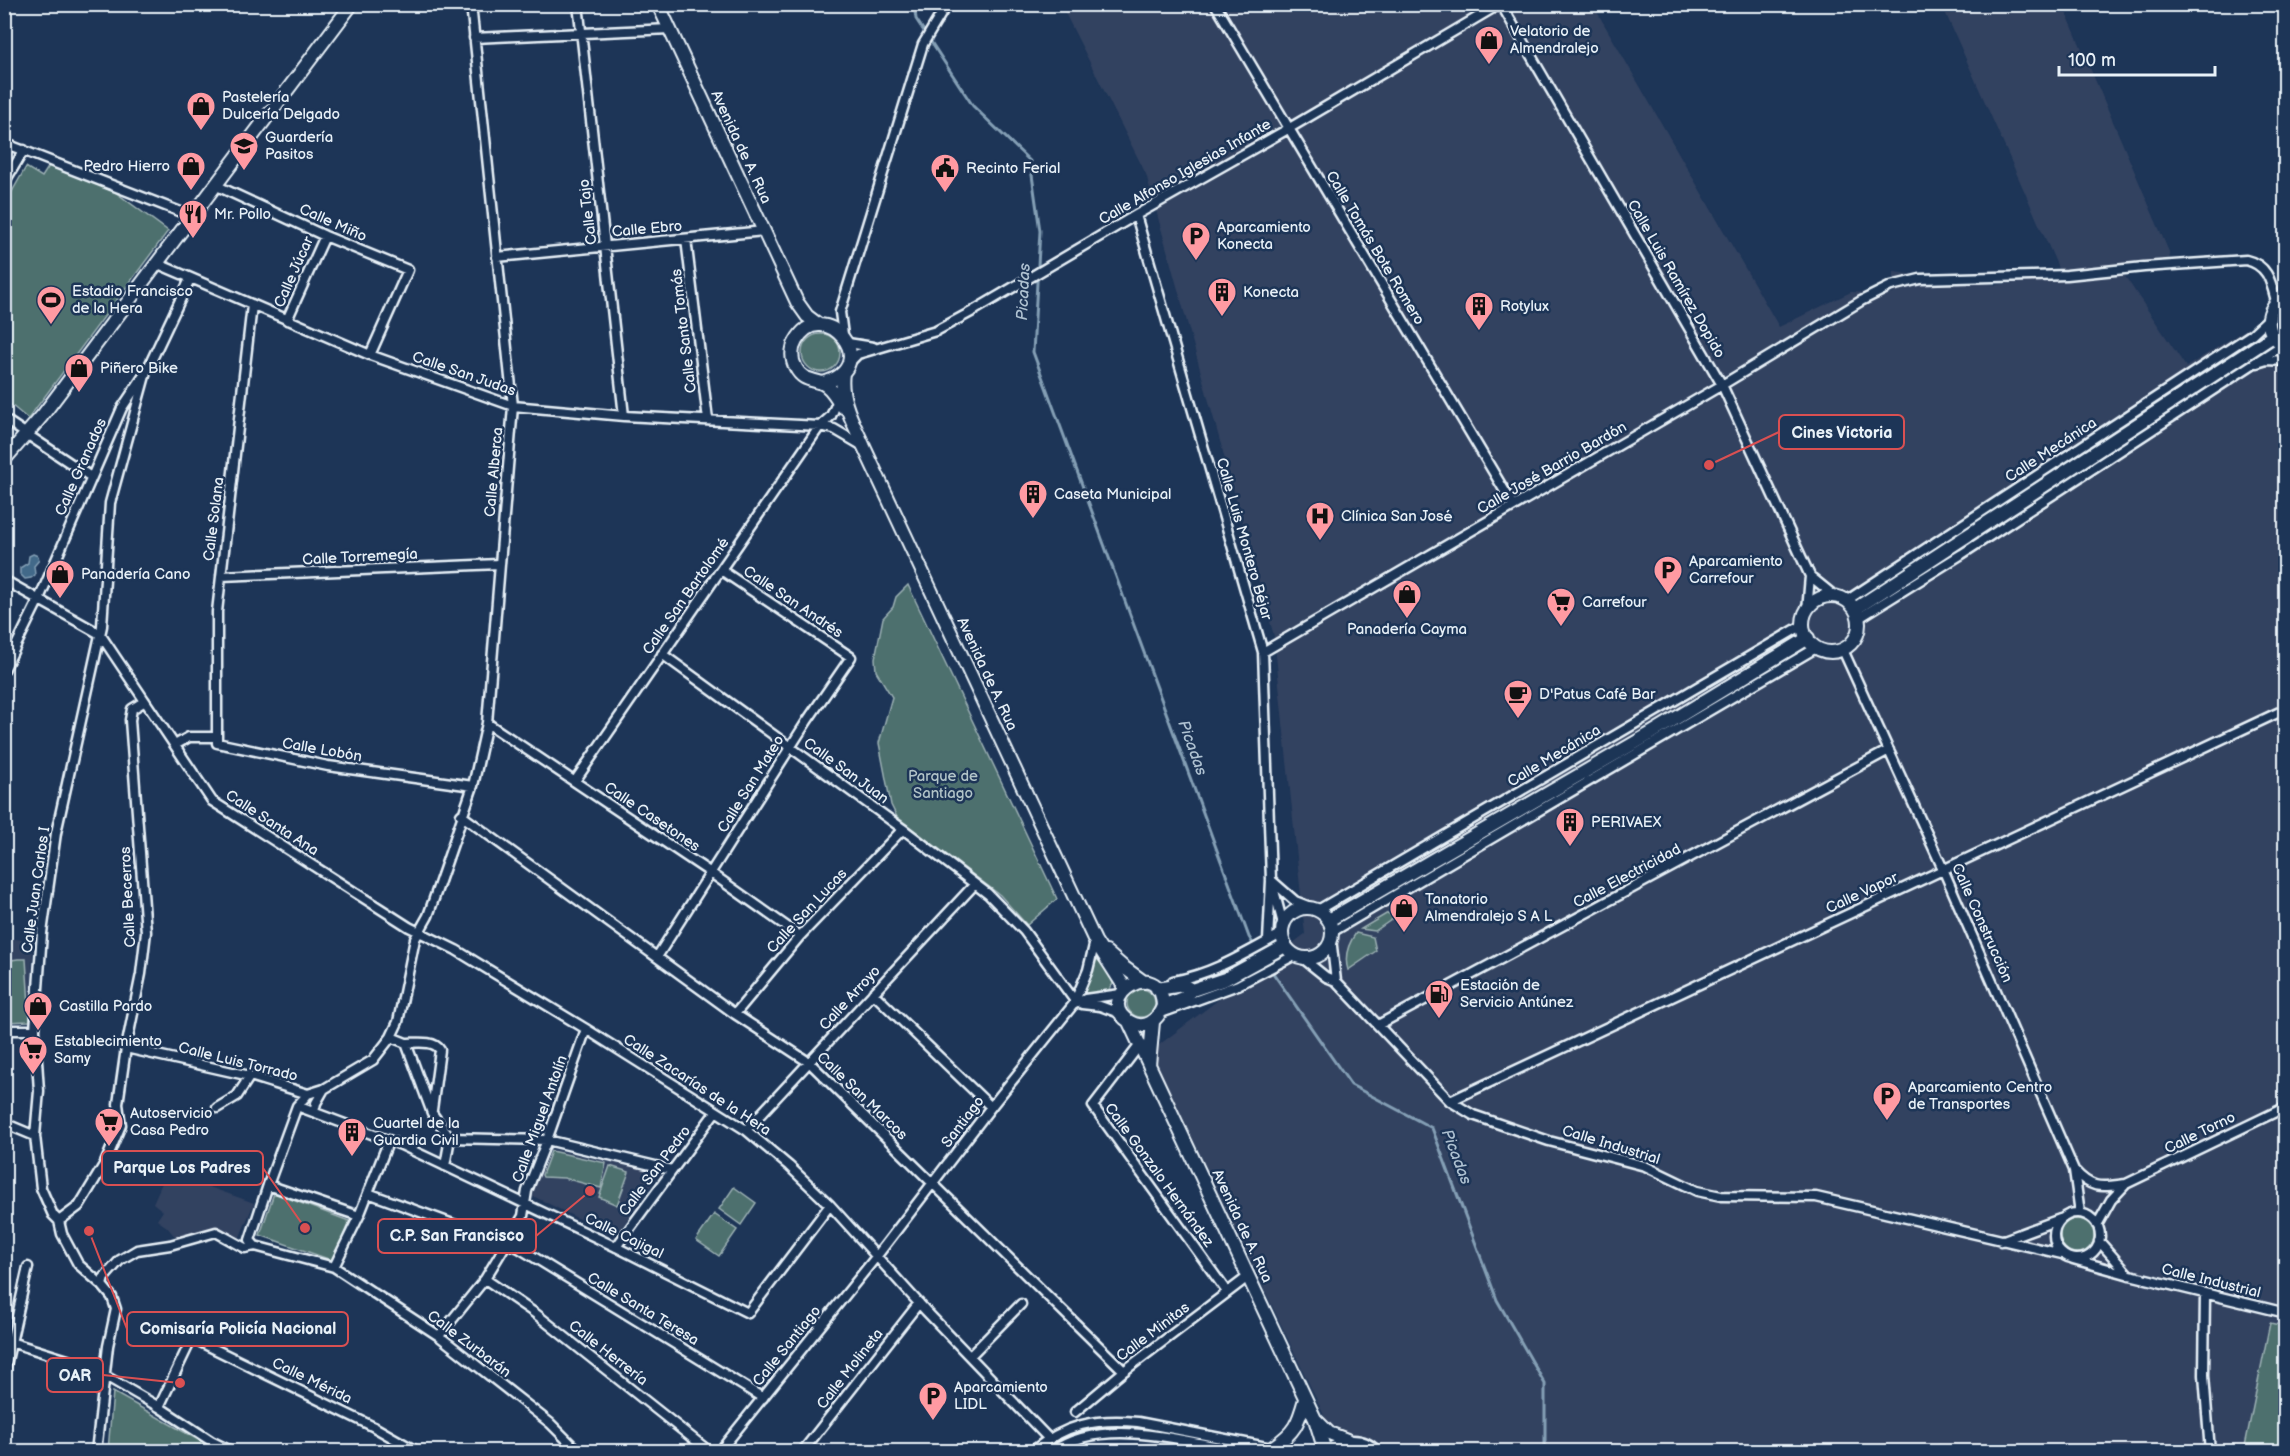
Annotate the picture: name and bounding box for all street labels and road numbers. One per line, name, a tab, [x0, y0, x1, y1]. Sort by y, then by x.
street label: Avenida de A. Rua	[706, 87, 776, 207]
street label: Calle Alfonso Iglesias Infante	[1095, 115, 1275, 229]
street label: Calle Tomás Bote Romero	[1321, 168, 1429, 328]
street label: Calle Tajo	[575, 178, 601, 246]
street label: Calle Luis Ramírez Dopido	[1623, 196, 1729, 362]
street label: Calle Miño	[296, 200, 370, 246]
street label: Calle Ebro	[611, 216, 683, 242]
street label: Calle Júcar	[270, 233, 318, 310]
street label: Calle Santo Tomás	[667, 267, 701, 394]
street label: Calle San Judas	[410, 347, 519, 401]
street label: Calle Mecánica	[2002, 413, 2100, 487]
street label: Calle Granados	[51, 415, 111, 519]
street label: Calle José Barrio Bardón	[1474, 417, 1630, 519]
street label: Calle Alberca	[481, 426, 507, 518]
street label: Calle Luis Montero Béjar	[1212, 456, 1276, 623]
street label: Calle Solana	[199, 476, 229, 562]
street label: Calle San Bartolomé	[638, 534, 734, 658]
street label: Calle Torremegía	[302, 544, 418, 570]
street label: Calle San Andrés	[739, 562, 847, 643]
street label: Avenida de A. Rua	[952, 614, 1022, 734]
street label: Calle Mecánica	[1504, 721, 1604, 791]
street label: Calle San Mateo	[713, 732, 789, 836]
street label: Calle Lobón	[281, 734, 363, 766]
street label: Calle San Juan	[800, 734, 892, 808]
street label: Calle Casetones	[600, 778, 704, 856]
street label: Calle Santa Ana	[222, 786, 322, 860]
street label: Calle Juan Carlos I	[18, 825, 54, 954]
street label: Calle Electricidad	[1570, 840, 1684, 912]
street label: Calle Becerros	[116, 845, 140, 948]
street label: Calle Construcción	[1947, 860, 2017, 986]
street label: Calle San Lucas	[763, 864, 852, 957]
street label: Calle Vapor	[1823, 868, 1902, 918]
street label: Calle Arroyo	[815, 962, 885, 1034]
street label: Calle Zacarías de la Hera	[619, 1030, 775, 1140]
street label: Calle Luis Torrado	[176, 1038, 300, 1086]
street label: Calle San Marcos	[813, 1048, 912, 1145]
street label: Calle Miguel Antolín	[508, 1053, 572, 1185]
street label: Santiago	[937, 1092, 989, 1152]
street label: Calle Gonzalo Hernández	[1100, 1099, 1218, 1251]
street label: Calle Torno	[2161, 1108, 2239, 1158]
street label: Calle Industrial	[1560, 1121, 1662, 1169]
street label: Calle San Pedro	[615, 1122, 695, 1220]
street label: Avenida de A. Rua	[1207, 1166, 1277, 1286]
street label: Calle Cajigal	[581, 1209, 667, 1263]
street label: Calle Industrial	[2159, 1259, 2263, 1303]
street label: Calle Santa Teresa	[584, 1268, 702, 1350]
street label: Calle Minitas	[1112, 1298, 1194, 1366]
street label: Calle Santiago	[749, 1302, 825, 1390]
street label: Calle Zurbarán	[423, 1306, 515, 1382]
street label: Calle Herrería	[565, 1316, 651, 1390]
street label: Calle Molineta	[813, 1325, 887, 1413]
street label: Calle Mérida	[269, 1353, 355, 1409]

